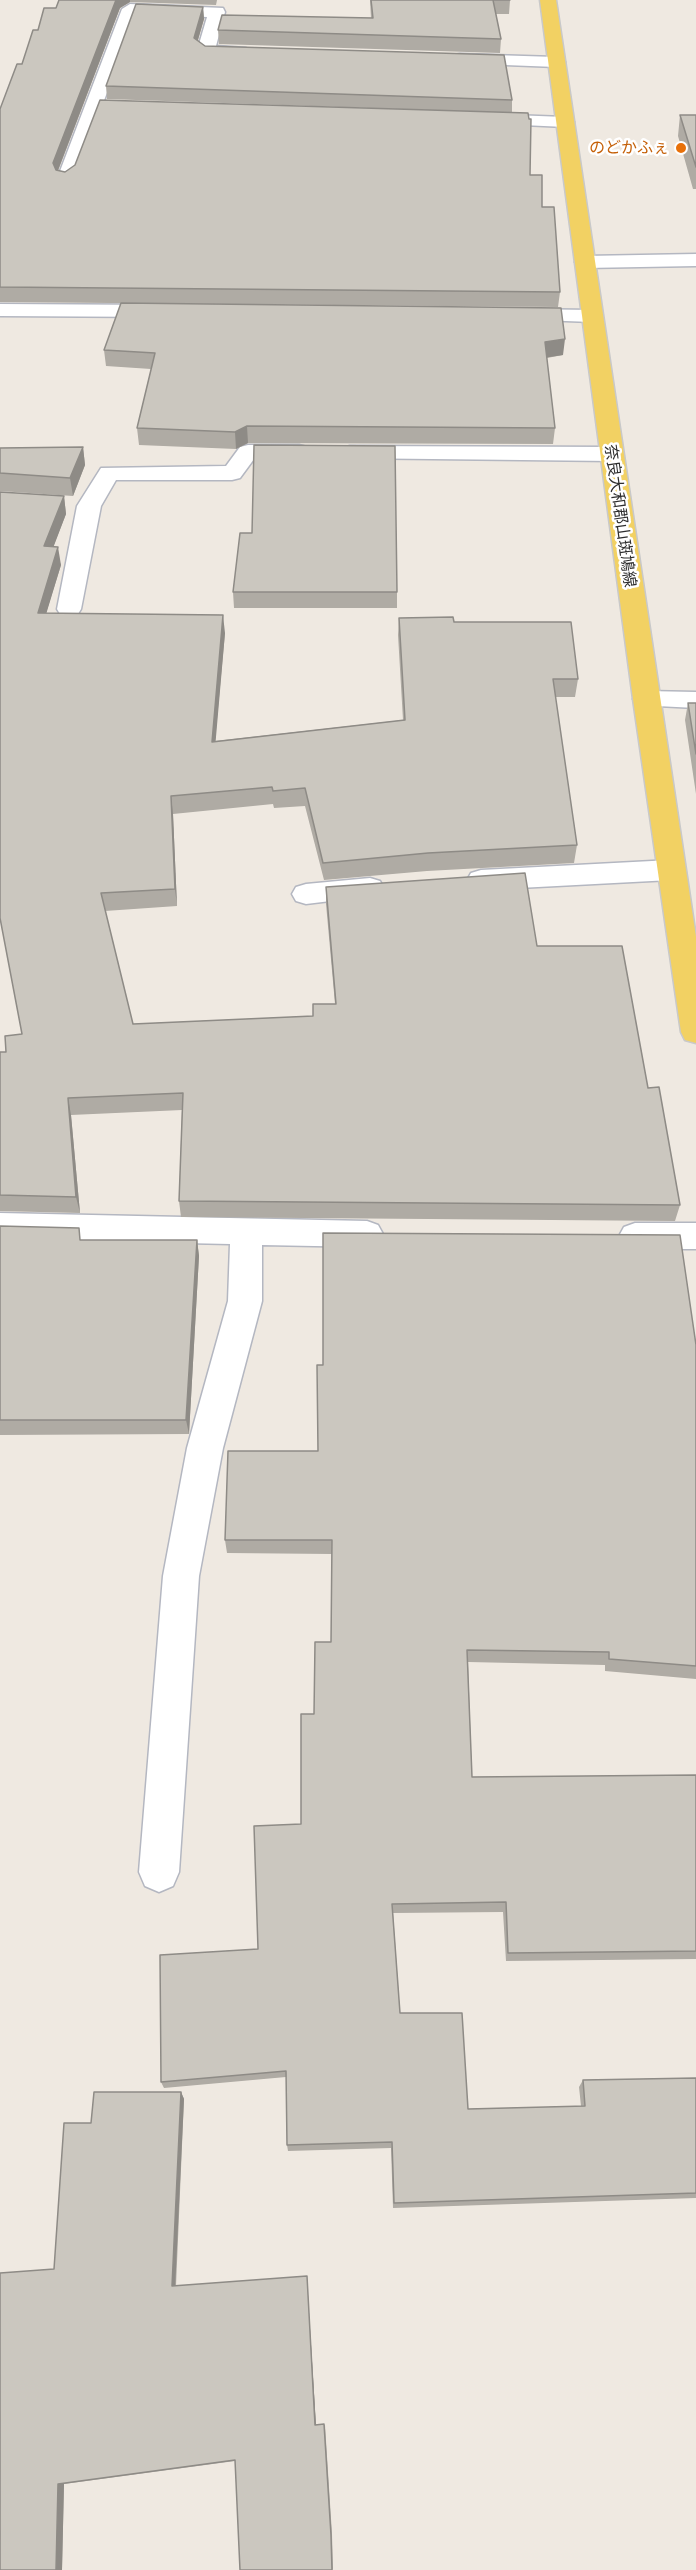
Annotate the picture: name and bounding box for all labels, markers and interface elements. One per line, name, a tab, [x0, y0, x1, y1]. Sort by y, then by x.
place label: のどかふぇ	[589, 138, 669, 158]
marker: のどかふぇ	[674, 141, 688, 155]
street label: 奈良大和郡山斑鳩線	[600, 443, 640, 589]

